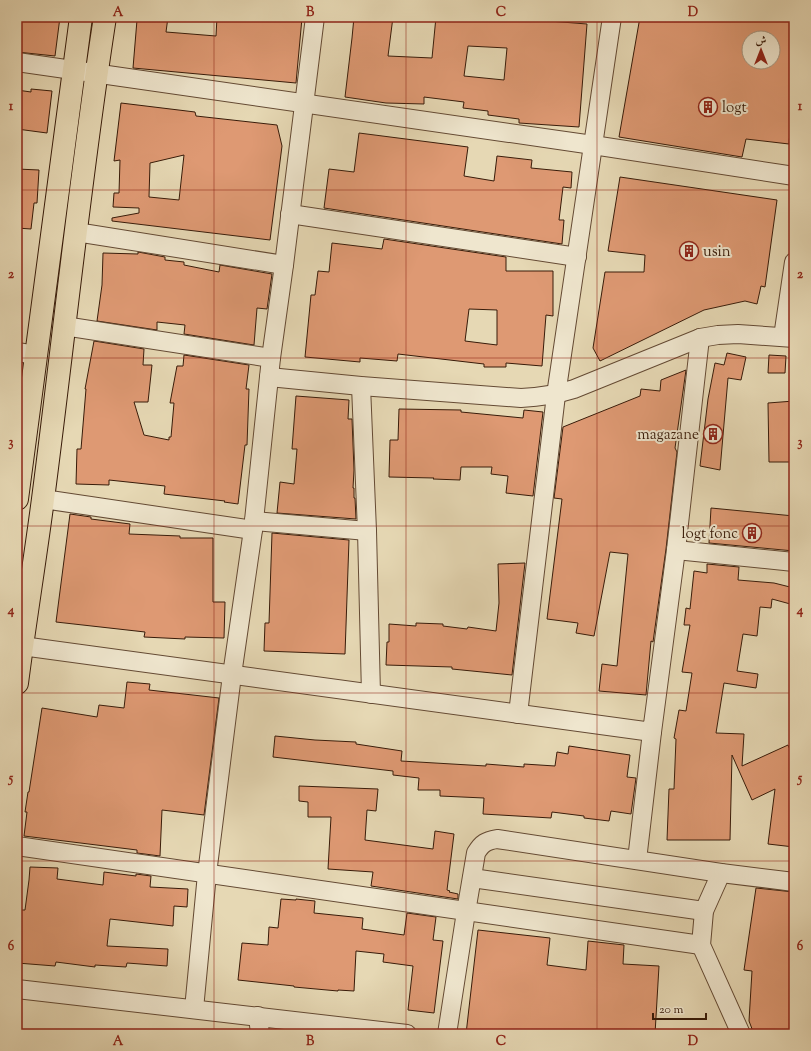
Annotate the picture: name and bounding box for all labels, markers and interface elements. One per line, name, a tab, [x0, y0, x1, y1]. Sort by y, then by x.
text: A	[113, 4, 124, 22]
text: B	[306, 4, 315, 22]
text: C	[496, 4, 506, 22]
text: D	[688, 4, 698, 22]
north arrow	[741, 30, 781, 70]
text: ش	[756, 33, 767, 49]
building icon: logt	[697, 96, 719, 118]
text: 1	[9, 98, 14, 116]
place label: logt	[722, 98, 747, 119]
text: 1	[798, 98, 803, 116]
building icon: usin	[678, 240, 700, 262]
place label: usin	[703, 242, 731, 263]
text: 2	[8, 266, 15, 284]
text: 2	[797, 266, 804, 284]
building icon: magazane	[702, 423, 724, 445]
place label: magazane	[637, 425, 699, 446]
text: 3	[8, 434, 14, 452]
text: 3	[797, 434, 803, 452]
building icon: logt fonc	[741, 522, 763, 544]
place label: logt fonc	[682, 524, 738, 545]
text: 4	[7, 602, 15, 620]
text: 4	[796, 602, 804, 620]
text: 5	[8, 770, 14, 788]
text: 5	[797, 770, 803, 788]
text: 6	[8, 938, 15, 956]
text: 6	[797, 938, 804, 956]
scale bar	[653, 995, 706, 1021]
text: 20 m	[659, 1001, 684, 1019]
text: A	[113, 1033, 124, 1051]
text: B	[306, 1033, 315, 1051]
text: C	[496, 1033, 506, 1051]
text: D	[688, 1033, 698, 1051]

